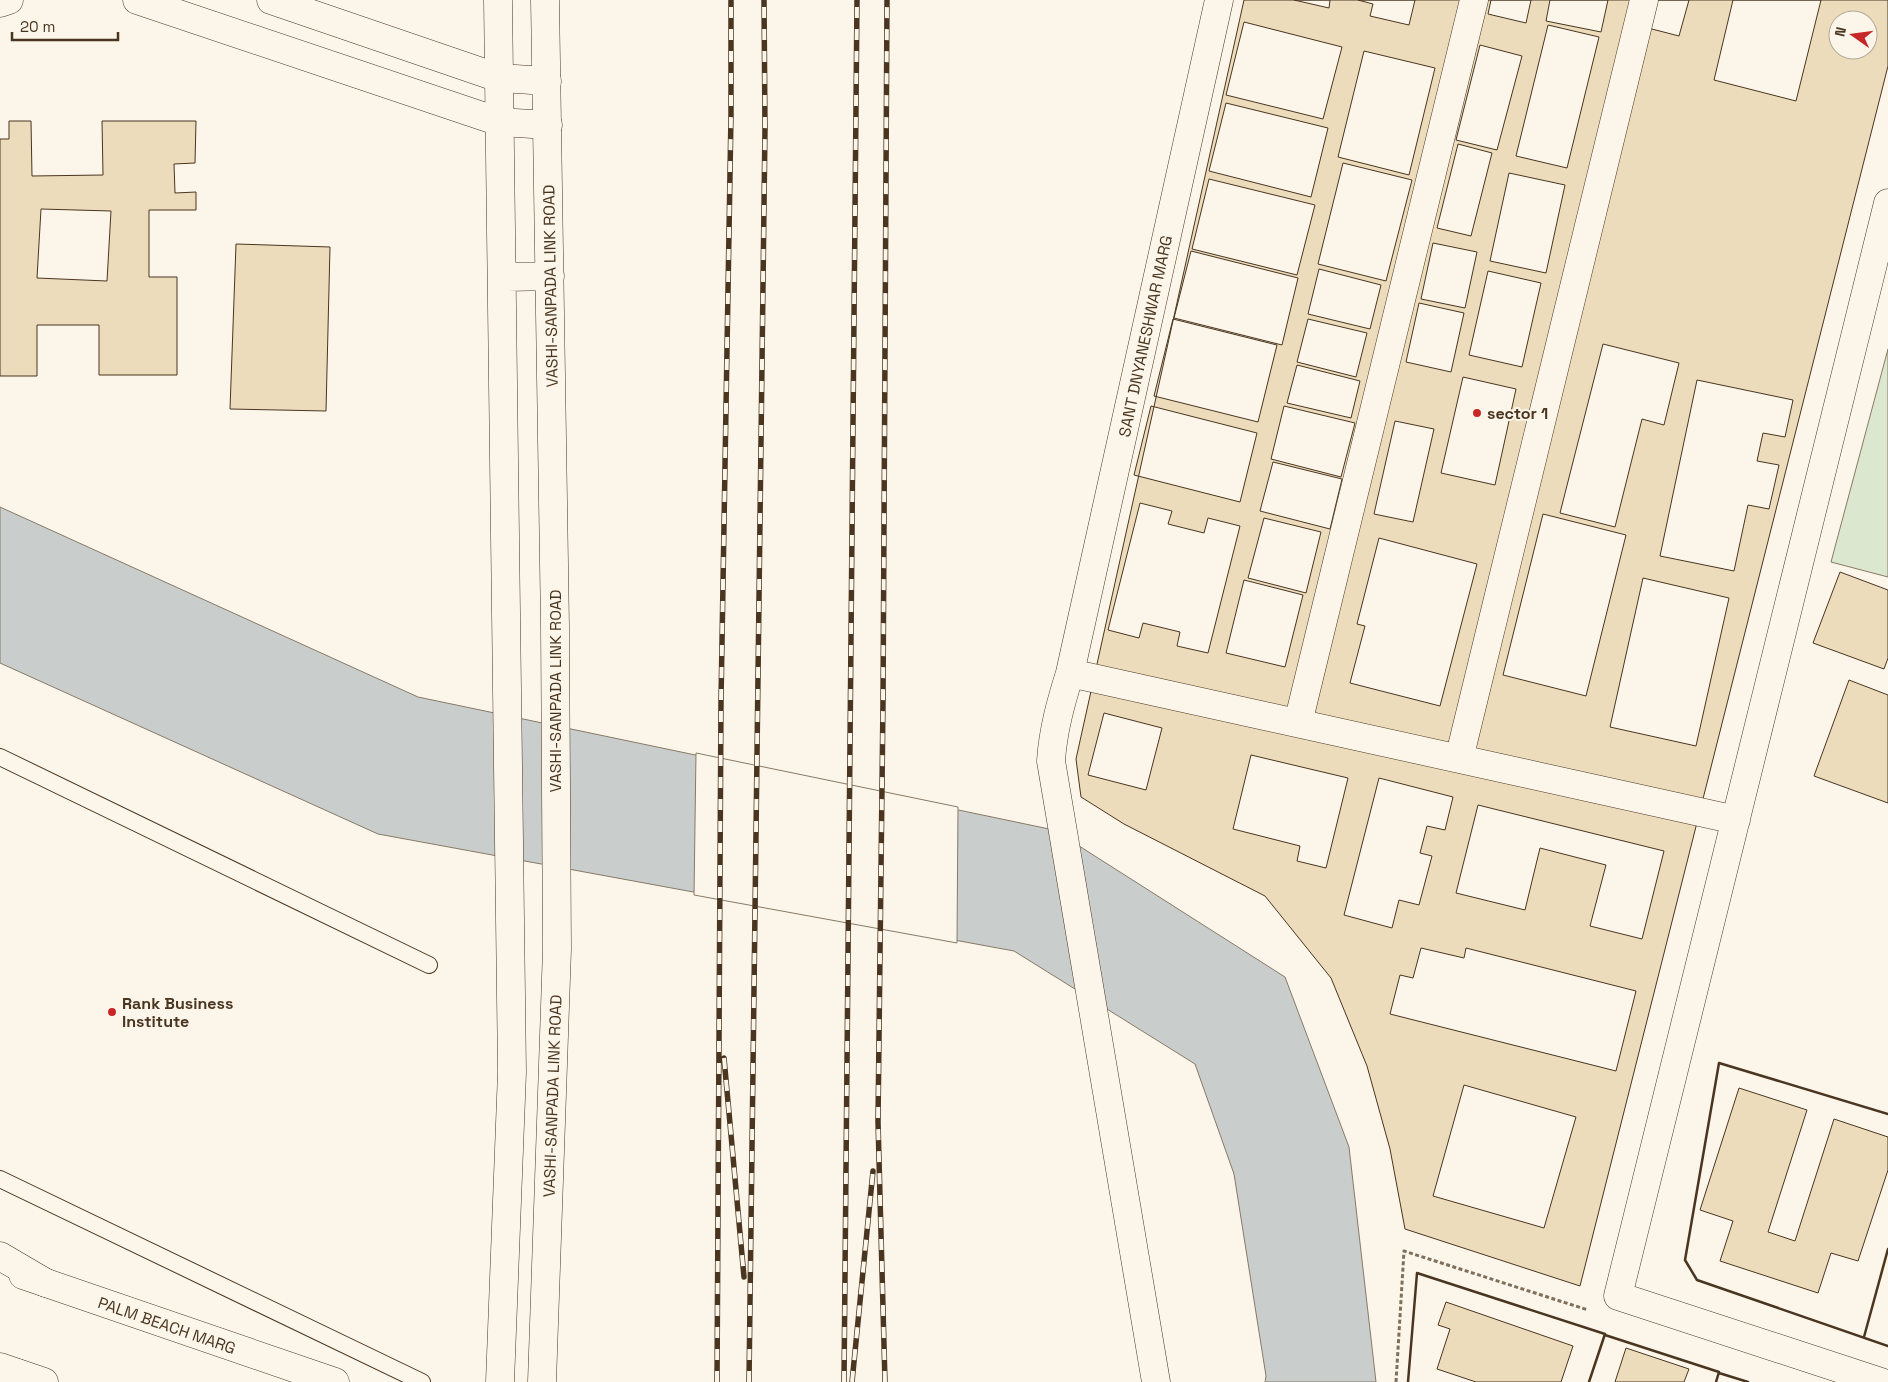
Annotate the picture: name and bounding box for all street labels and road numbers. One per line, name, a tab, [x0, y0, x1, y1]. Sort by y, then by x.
street label: VASHI-SANPADA LINK ROAD	[538, 184, 563, 388]
street label: SANT DNYANESHWAR MARG	[1114, 233, 1177, 439]
street label: VASHI-SANPADA LINK ROAD	[545, 590, 566, 792]
street label: VASHI-SANPADA LINK ROAD	[538, 994, 567, 1198]
street label: PALM BEACH MARG	[95, 1292, 239, 1359]

